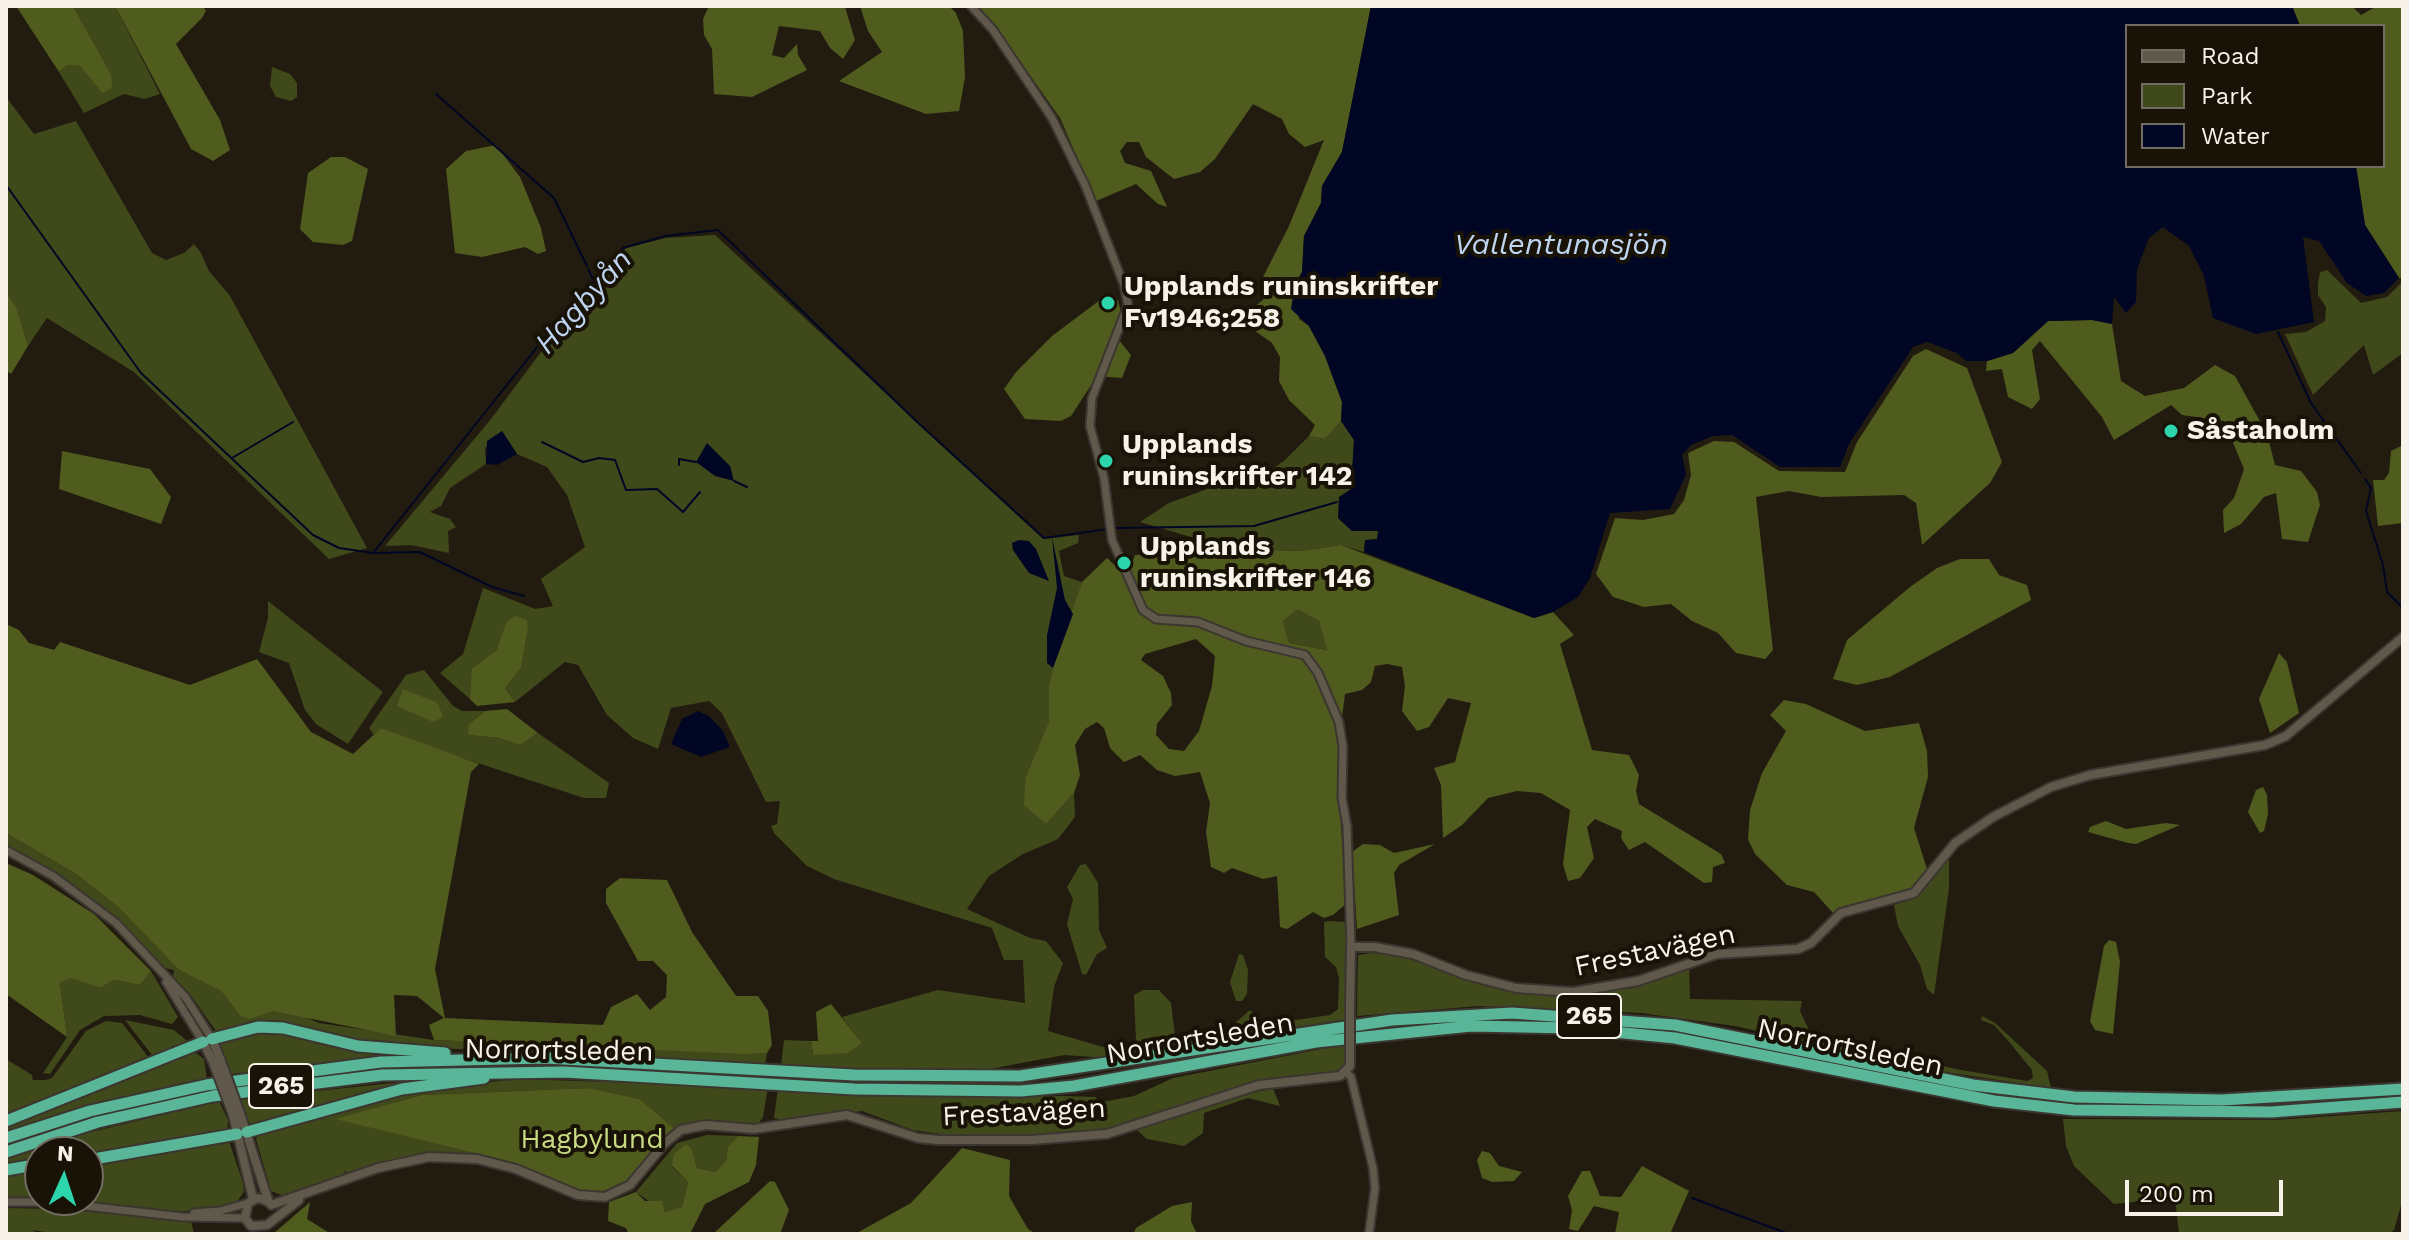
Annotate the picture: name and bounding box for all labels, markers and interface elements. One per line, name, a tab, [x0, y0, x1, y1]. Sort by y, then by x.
legend	[2125, 24, 2385, 168]
text: Road	[2201, 42, 2260, 70]
text: Park	[2201, 82, 2253, 110]
text: Water	[2201, 122, 2270, 150]
water label: Vallentunasjön	[1454, 227, 1668, 263]
water label: Hagbyån	[528, 242, 640, 362]
place label: Upplands runinskrifter Fv1946;258	[1124, 270, 1438, 336]
marker: Upplands runinskrifter Fv1946;258	[1099, 294, 1117, 312]
place label: Såstaholm	[2187, 414, 2334, 448]
marker: Såstaholm	[2162, 422, 2180, 440]
place label: Upplands runinskrifter 142	[1122, 428, 1352, 494]
marker: Upplands runinskrifter 142	[1097, 452, 1115, 470]
place label: Upplands runinskrifter 146	[1140, 530, 1371, 596]
marker: Upplands runinskrifter 146	[1115, 554, 1133, 572]
street label: Frestavägen	[1572, 918, 1738, 984]
road number: 265	[1557, 994, 1621, 1038]
street label: Norrortsleden	[1104, 1006, 1296, 1072]
street label: Norrortsleden	[1754, 1012, 1946, 1084]
street label: Norrortsleden	[464, 1033, 654, 1069]
road number: 265	[249, 1064, 313, 1108]
street label: Frestavägen	[942, 1092, 1106, 1134]
park label: Hagbylund	[520, 1123, 664, 1157]
north arrow	[24, 1136, 104, 1216]
text: N	[56, 1141, 74, 1166]
scale bar	[2129, 1164, 2287, 1214]
text: 200 m	[2139, 1180, 2214, 1208]

